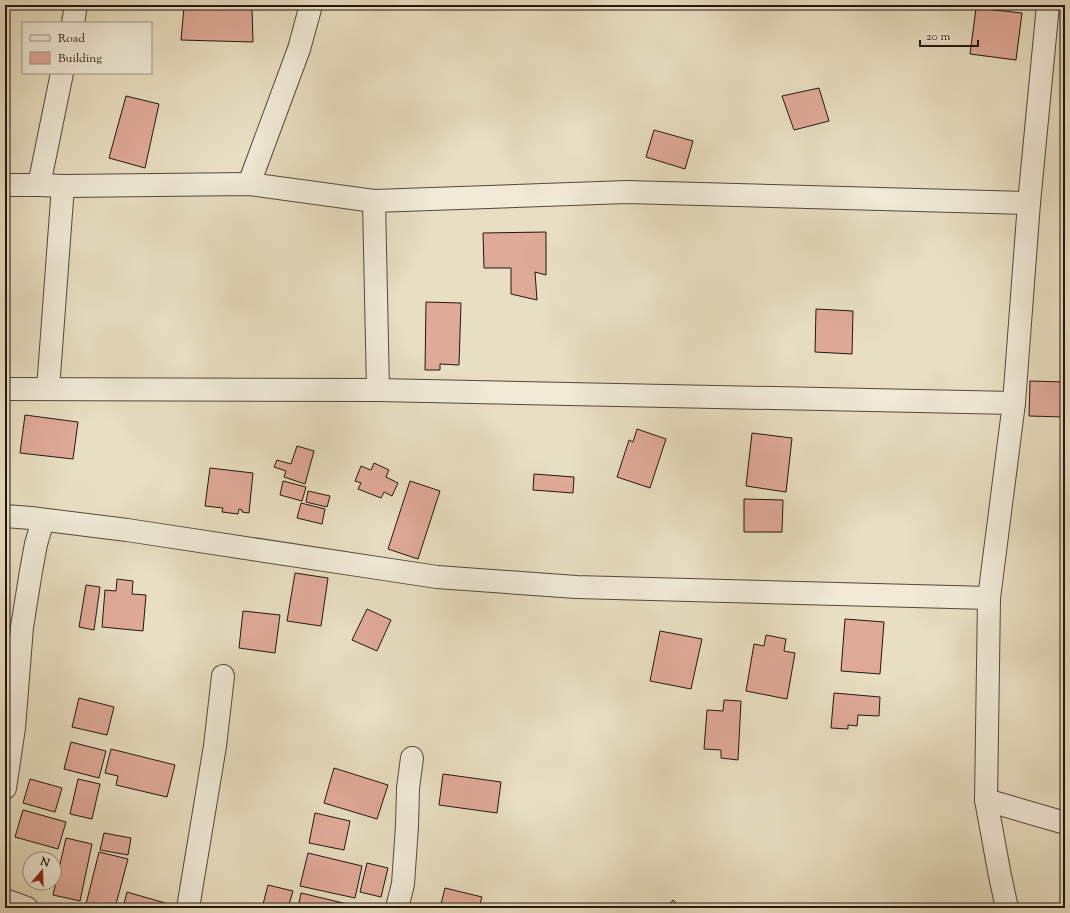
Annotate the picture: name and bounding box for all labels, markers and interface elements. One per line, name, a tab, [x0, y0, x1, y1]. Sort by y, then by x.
legend	[22, 22, 152, 74]
scale bar	[920, 22, 978, 48]
text: 20 m	[926, 28, 951, 46]
text: Road	[58, 30, 85, 48]
text: Building	[58, 50, 102, 68]
north arrow	[22, 851, 62, 891]
text: N	[37, 853, 52, 872]

